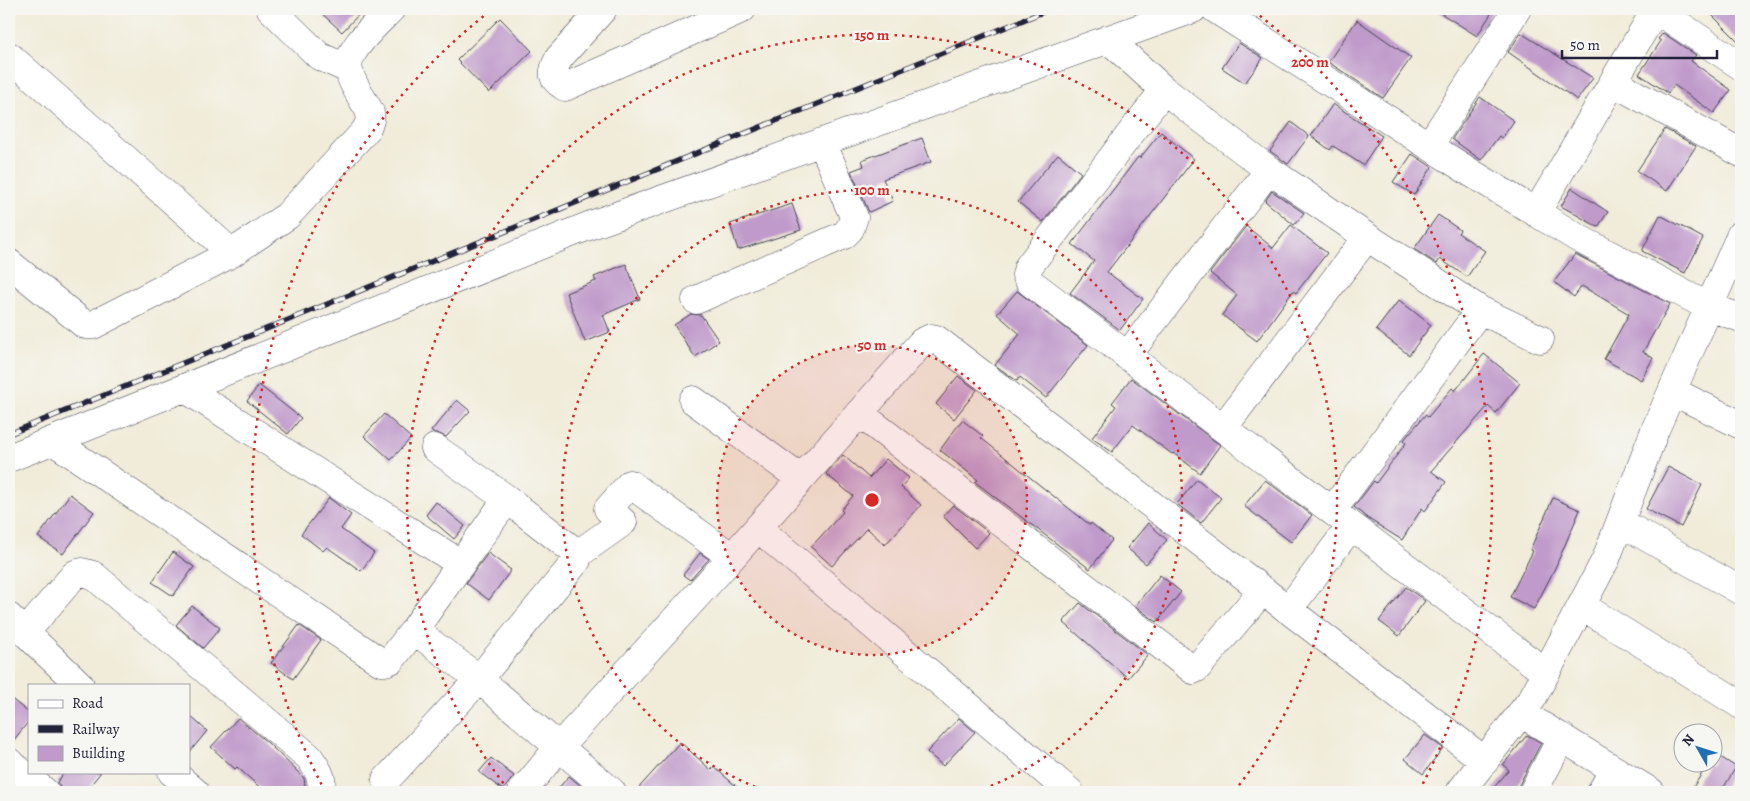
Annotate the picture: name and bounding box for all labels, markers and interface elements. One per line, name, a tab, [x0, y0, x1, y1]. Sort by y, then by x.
text: 150 m	[855, 25, 890, 45]
scale bar	[1562, 28, 1718, 60]
text: 50 m	[1570, 35, 1600, 55]
text: 200 m	[1291, 52, 1329, 72]
text: 100 m	[854, 180, 890, 200]
text: 50 m	[857, 335, 887, 355]
centre of rings	[863, 491, 881, 509]
legend	[28, 684, 190, 774]
text: Road	[72, 693, 104, 713]
text: Railway	[72, 719, 120, 739]
north arrow	[1672, 724, 1722, 774]
text: N	[1678, 730, 1699, 750]
text: Building	[72, 743, 125, 763]

